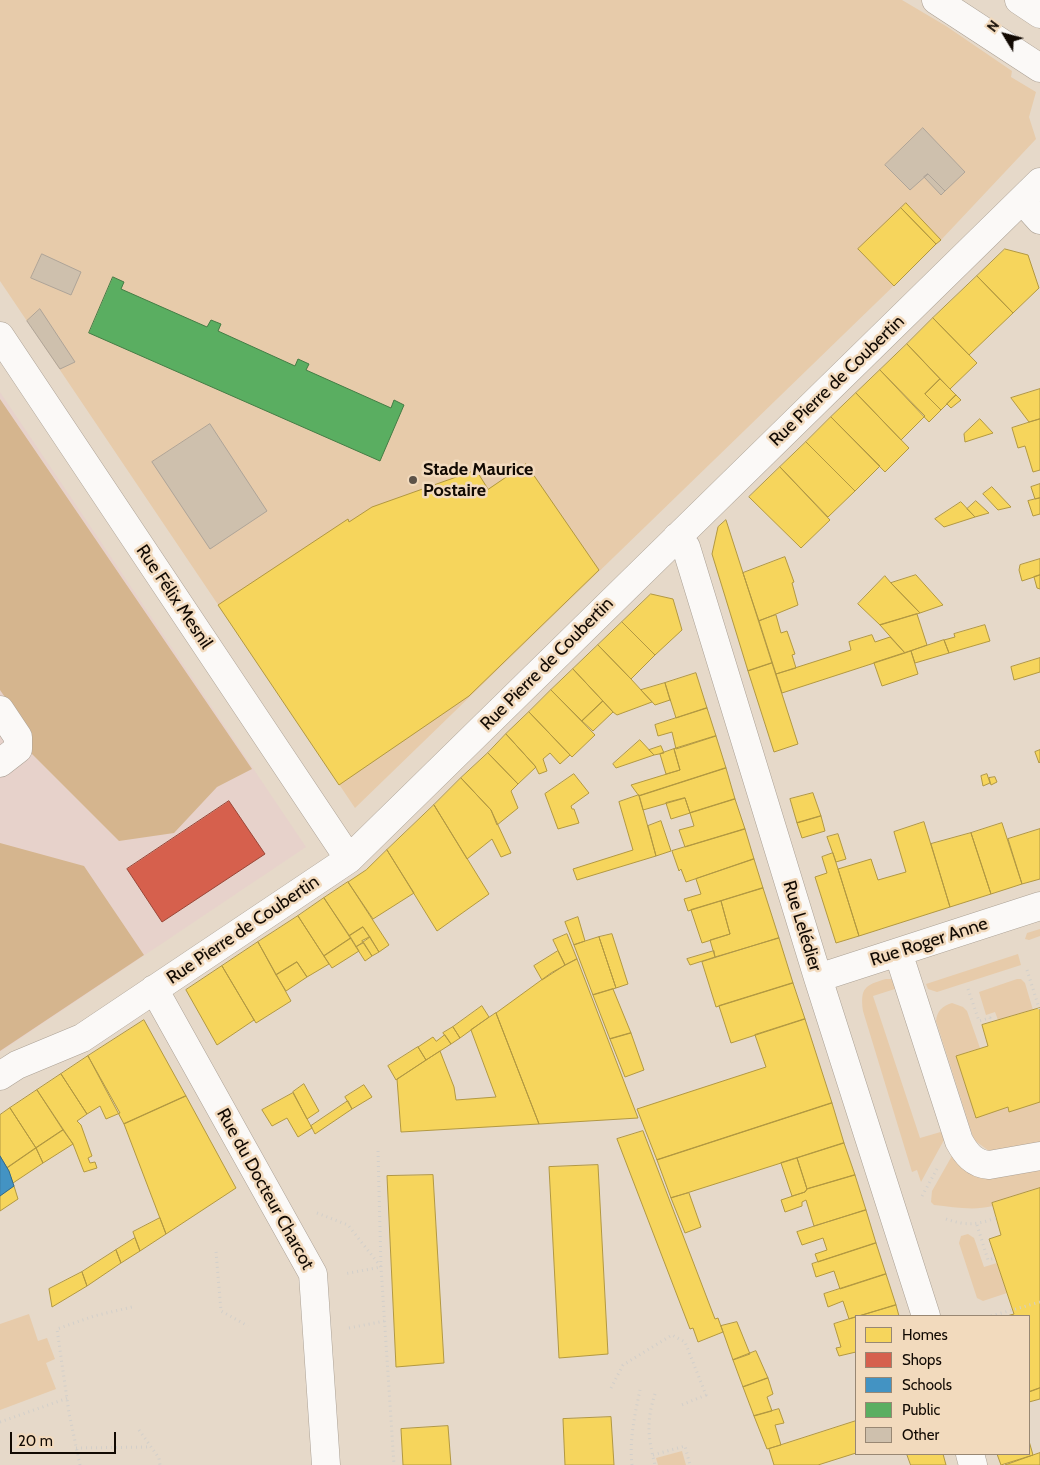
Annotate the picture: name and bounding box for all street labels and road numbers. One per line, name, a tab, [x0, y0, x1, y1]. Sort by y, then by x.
street label: Rue Pierre de Coubertin	[765, 311, 909, 451]
street label: Rue Félix Mesnil	[131, 541, 217, 653]
street label: Rue Pierre de Coubertin	[476, 593, 618, 735]
street label: Rue Pierre de Coubertin	[163, 871, 323, 989]
street label: Rue Lelédier	[778, 878, 826, 974]
street label: Rue Roger Anne	[868, 913, 990, 971]
street label: Rue du Docteur Charcot	[212, 1105, 318, 1273]

